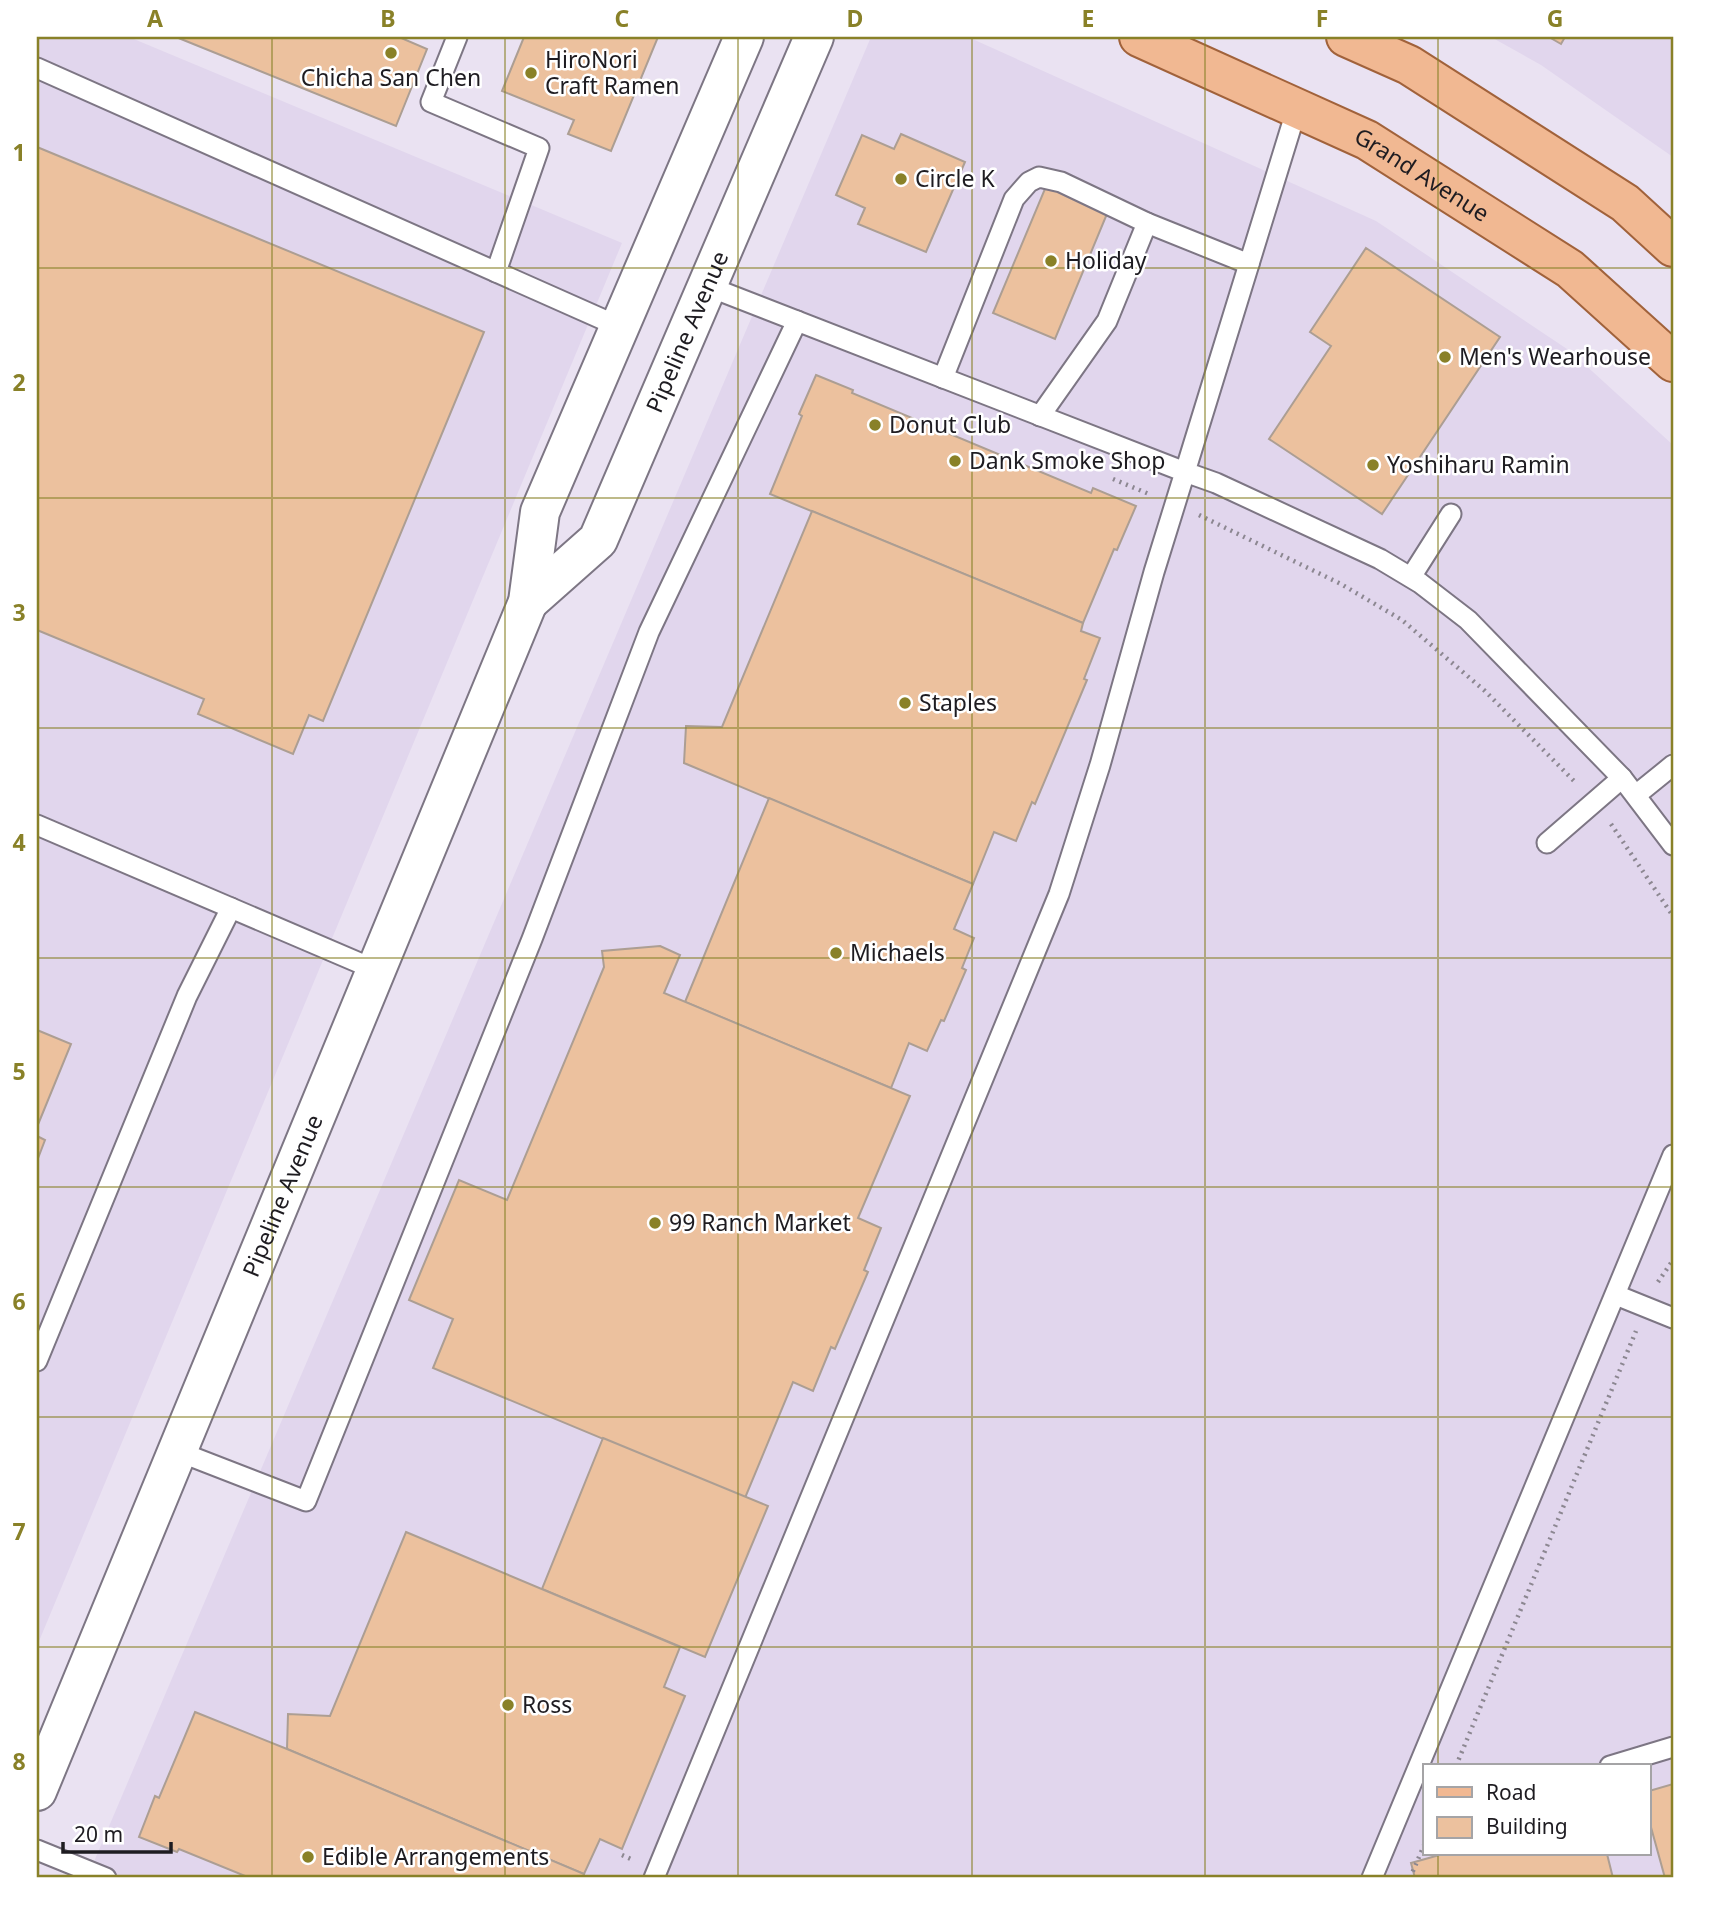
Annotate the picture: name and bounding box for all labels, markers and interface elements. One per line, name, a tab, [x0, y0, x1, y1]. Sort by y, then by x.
text: A	[147, 2, 163, 34]
text: B	[380, 2, 396, 34]
text: C	[615, 2, 630, 34]
text: D	[847, 2, 863, 34]
text: E	[1082, 2, 1094, 34]
text: F	[1316, 2, 1328, 34]
text: G	[1547, 2, 1563, 34]
place label: HiroNori Craft Ramen	[545, 43, 680, 101]
marker: Chicha San Chen	[383, 45, 399, 61]
place label: Chicha San Chen	[301, 61, 481, 93]
marker: HiroNori Craft Ramen	[523, 65, 539, 81]
street label: Grand Avenue	[1350, 120, 1496, 229]
text: 1	[12, 136, 26, 168]
place label: Circle K	[915, 162, 995, 194]
marker: Circle K	[893, 171, 909, 187]
place label: Holiday	[1065, 244, 1147, 276]
street label: Pipeline Avenue	[638, 246, 735, 417]
marker: Holiday	[1043, 253, 1059, 269]
place label: Men's Wearhouse	[1459, 340, 1651, 372]
marker: Men's Wearhouse	[1437, 349, 1453, 365]
text: 2	[12, 366, 26, 398]
place label: Donut Club	[889, 408, 1011, 440]
marker: Donut Club	[867, 417, 883, 433]
place label: Dank Smoke Shop	[969, 444, 1165, 476]
place label: Yoshiharu Ramin	[1387, 448, 1570, 480]
marker: Dank Smoke Shop	[947, 453, 963, 469]
marker: Yoshiharu Ramin	[1365, 457, 1381, 473]
text: 3	[12, 596, 26, 628]
place label: Staples	[919, 686, 997, 718]
marker: Staples	[897, 695, 913, 711]
text: 4	[12, 826, 26, 858]
place label: Michaels	[850, 936, 945, 968]
marker: Michaels	[828, 945, 844, 961]
text: 5	[12, 1055, 26, 1087]
street label: Pipeline Avenue	[234, 1109, 330, 1281]
place label: 99 Ranch Market	[669, 1206, 851, 1238]
marker: 99 Ranch Market	[647, 1215, 663, 1231]
text: 6	[12, 1285, 26, 1317]
text: 7	[12, 1515, 26, 1547]
place label: Ross	[522, 1688, 572, 1720]
marker: Ross	[500, 1697, 516, 1713]
text: 8	[12, 1745, 26, 1777]
legend	[1423, 1764, 1650, 1856]
text: Road	[1486, 1778, 1536, 1806]
scale bar	[63, 1810, 172, 1854]
text: Building	[1486, 1812, 1568, 1840]
text: 20 m	[74, 1820, 123, 1848]
place label: Edible Arrangements	[322, 1840, 549, 1872]
marker: Edible Arrangements	[300, 1849, 316, 1865]

